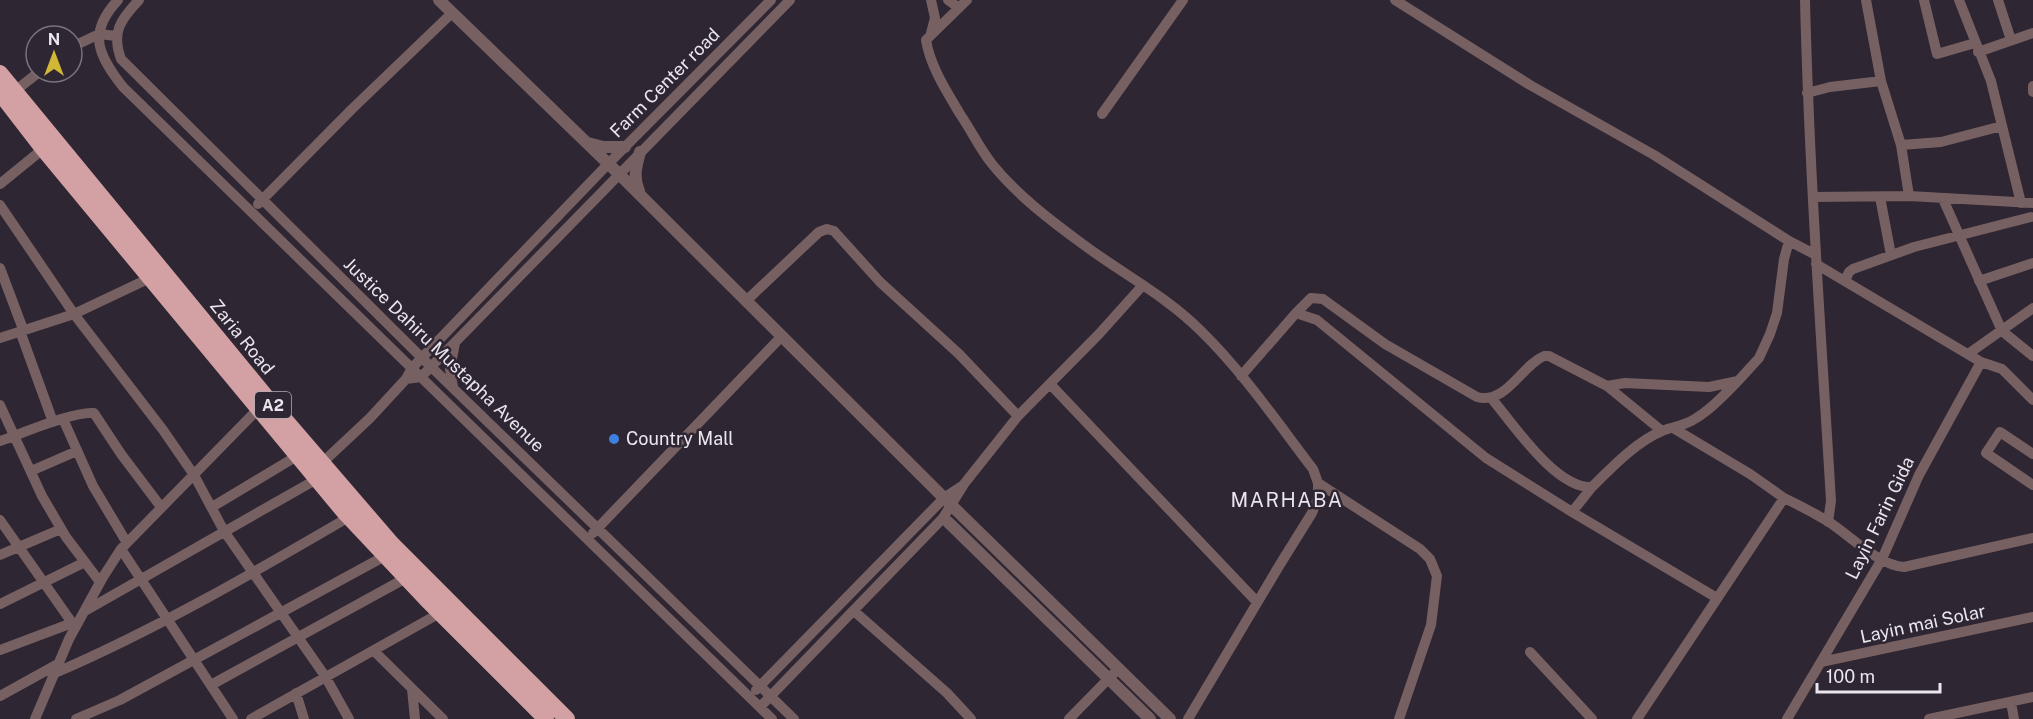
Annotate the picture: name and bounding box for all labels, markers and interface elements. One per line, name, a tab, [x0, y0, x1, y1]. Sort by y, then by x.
north arrow	[24, 24, 84, 84]
street label: Farm Center road	[606, 24, 724, 142]
text: N	[48, 30, 60, 49]
street label: Justice Dahiru Mustapha Avenue	[340, 253, 549, 456]
street label: Zaria Road	[206, 295, 279, 378]
road number: A2	[255, 392, 291, 418]
place label: Country Mall	[626, 428, 734, 449]
marker: Country Mall	[607, 432, 621, 446]
street label: Layin Farin Gida	[1841, 453, 1918, 583]
district label: MARHABA	[1231, 488, 1343, 512]
street label: Layin mai Solar	[1858, 600, 1988, 647]
scale bar	[1817, 656, 1940, 694]
text: 100 m	[1826, 666, 1875, 687]

